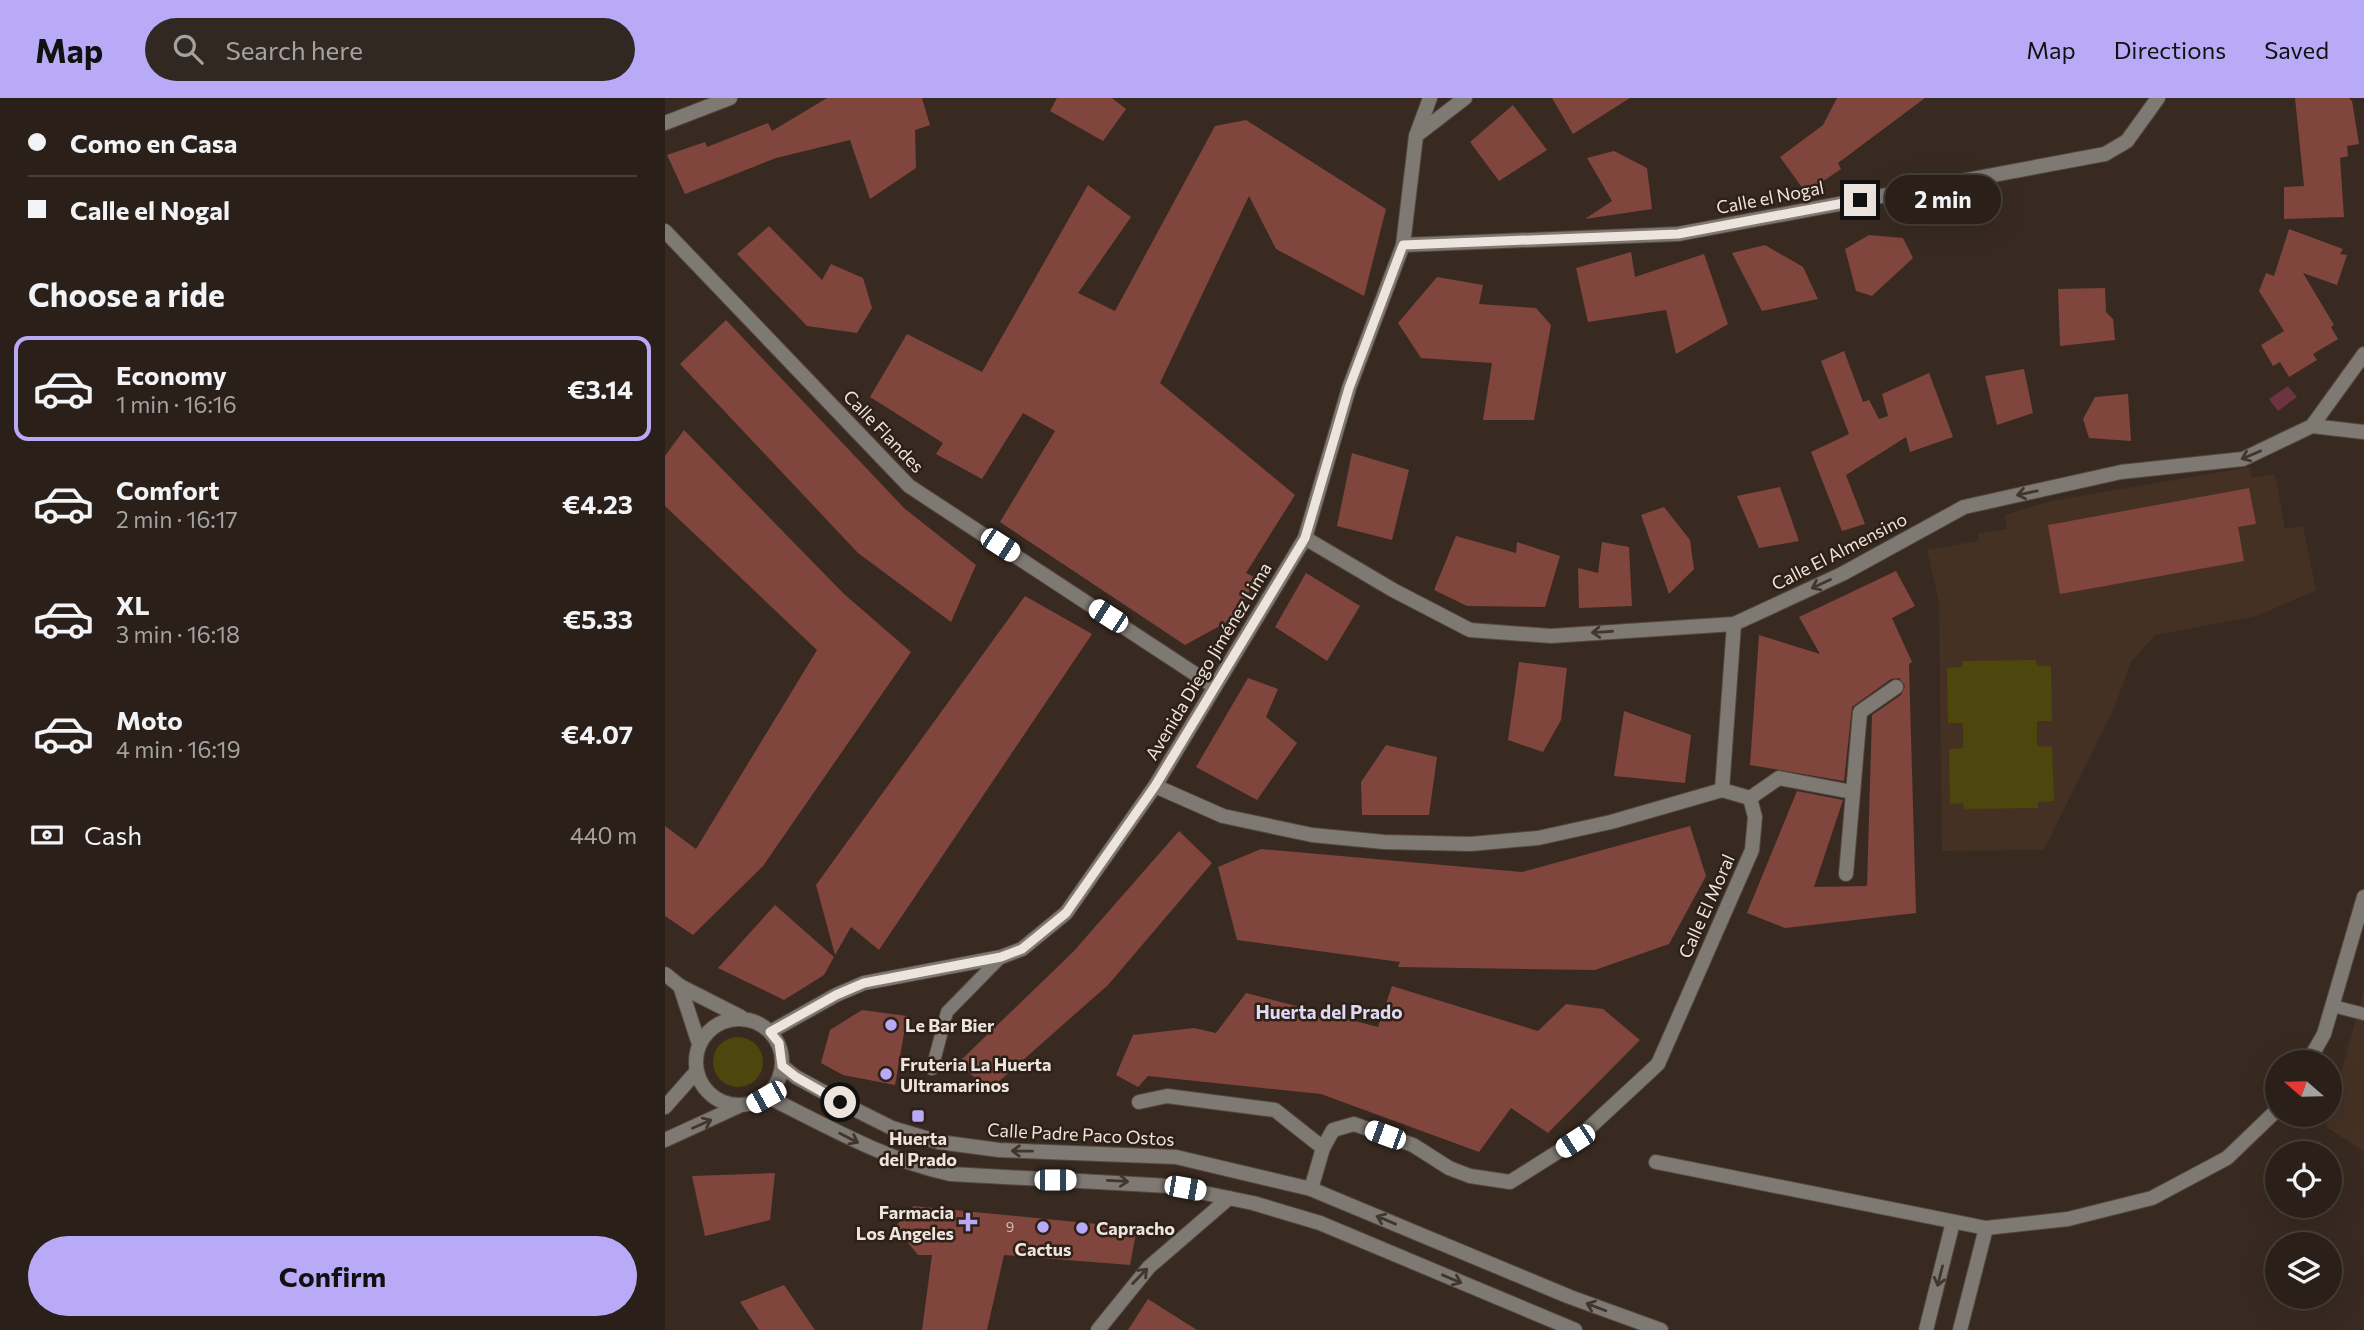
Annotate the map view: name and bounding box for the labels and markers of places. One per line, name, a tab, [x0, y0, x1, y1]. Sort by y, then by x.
place label: Le Bar Bier	[905, 1014, 995, 1036]
marker: Le Bar Bier	[883, 1017, 899, 1033]
place label: Fruteria La Huerta Ultramarinos	[900, 1053, 1051, 1096]
marker: Fruteria La Huerta Ultramarinos	[878, 1066, 894, 1082]
marker: Huerta del Prado	[910, 1108, 926, 1124]
place label: Huerta del Prado	[879, 1127, 957, 1170]
place label: Farmacia Los Angeles	[856, 1201, 954, 1244]
marker: Farmacia Los Angeles	[960, 1214, 976, 1230]
place label: Capracho	[1096, 1217, 1175, 1239]
marker: Cactus	[1035, 1219, 1051, 1235]
marker: Capracho	[1074, 1220, 1090, 1236]
place label: Cactus	[1015, 1238, 1071, 1260]

